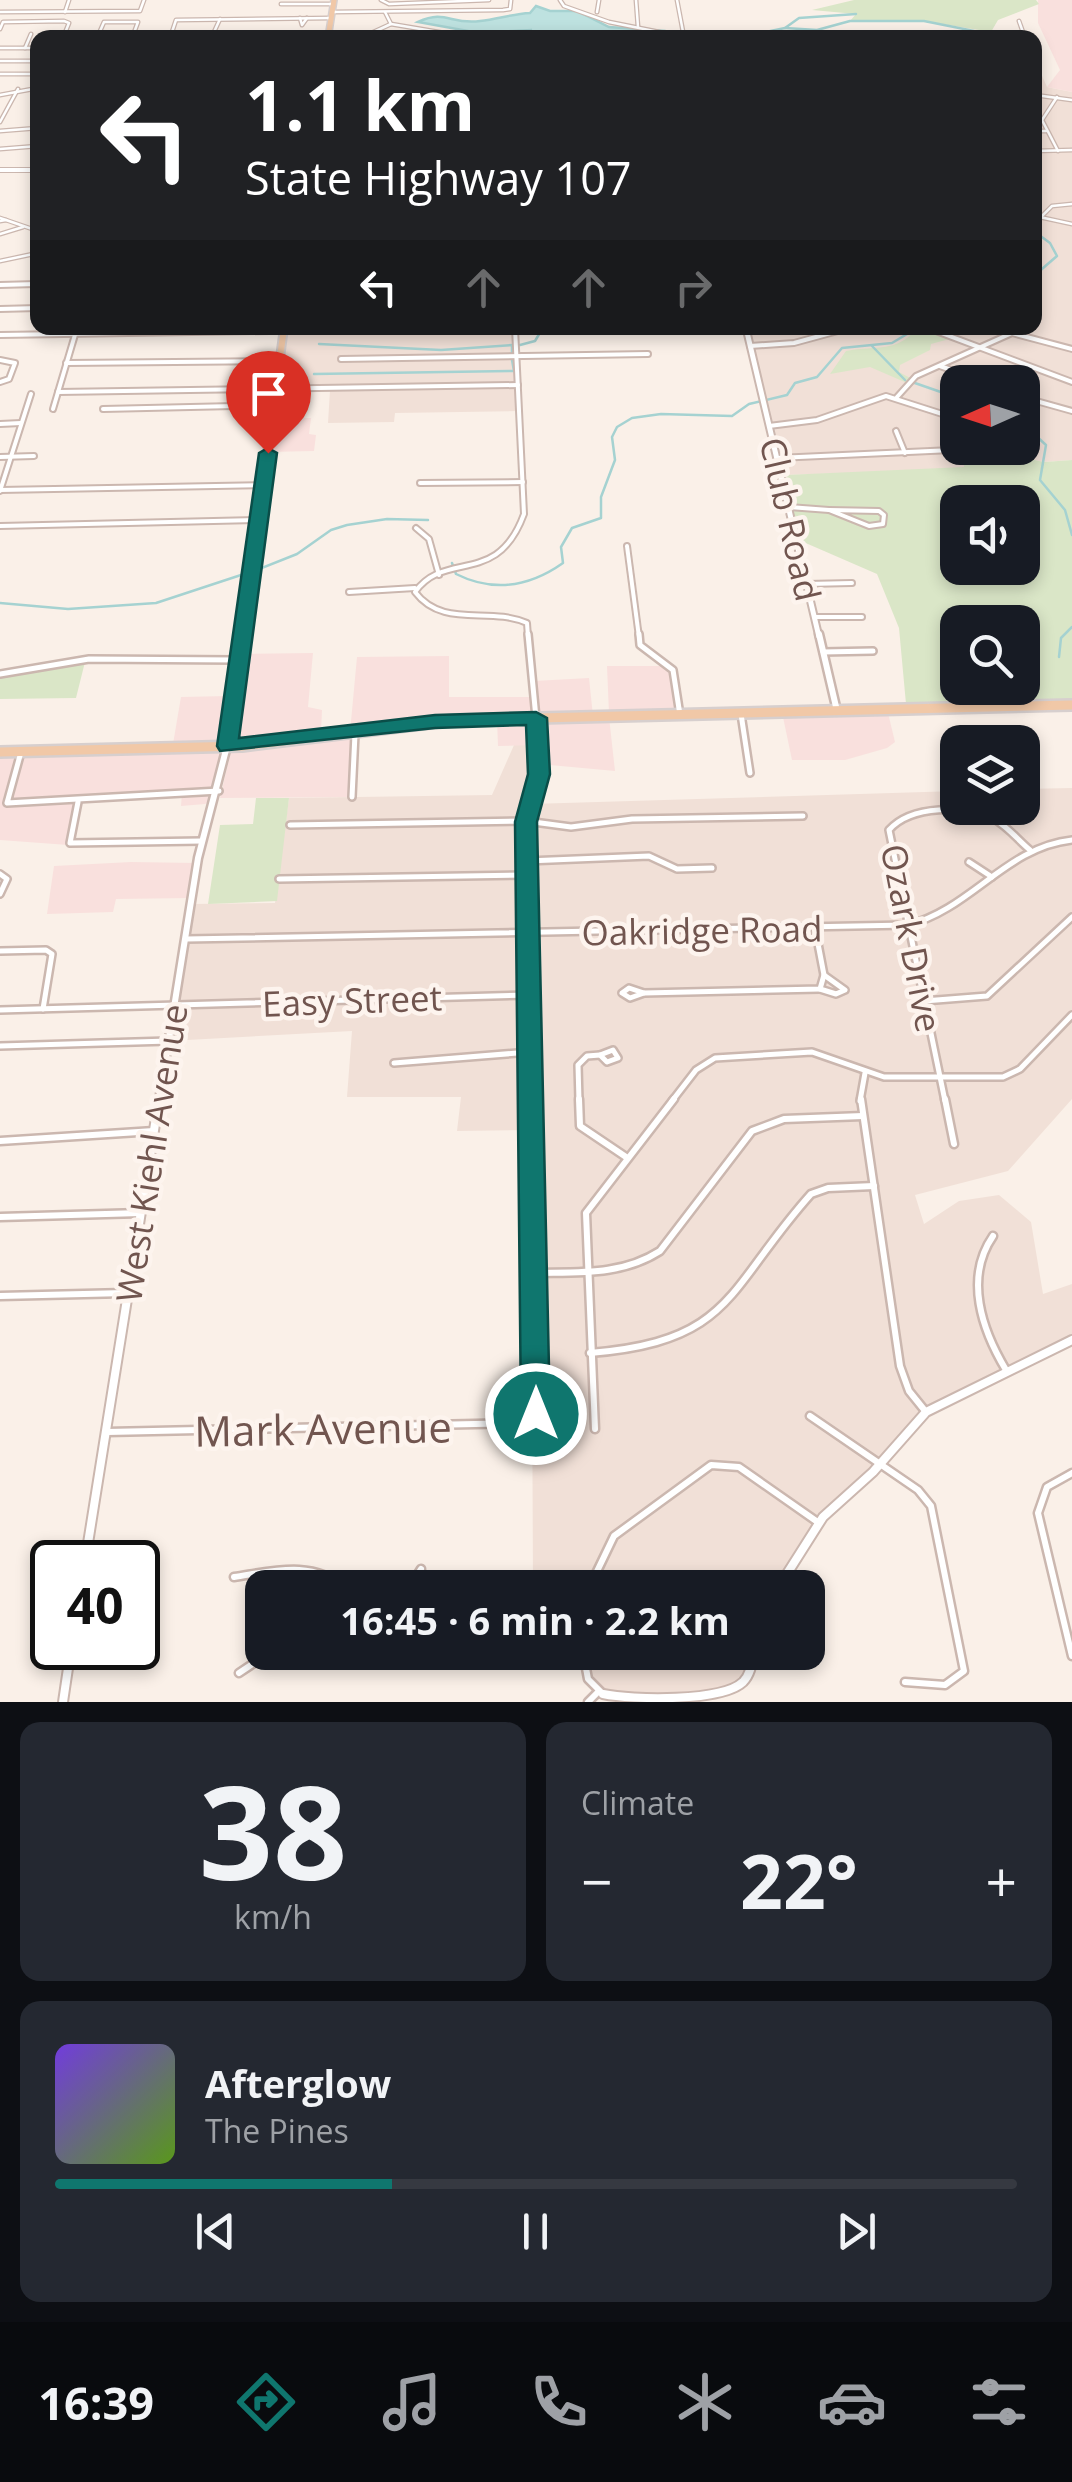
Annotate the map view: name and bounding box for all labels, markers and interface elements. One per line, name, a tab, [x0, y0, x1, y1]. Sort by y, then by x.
text: 1.1 km	[245, 56, 475, 152]
icon: left	[80, 70, 210, 200]
text: State Highway 107	[245, 147, 632, 208]
icon: left	[351, 260, 406, 315]
icon: ahead	[456, 260, 511, 315]
icon: ahead	[561, 260, 616, 315]
icon: right	[666, 260, 721, 315]
pin	[226, 351, 311, 454]
north arrow	[940, 365, 1040, 465]
map controls	[940, 365, 1040, 825]
icon: arrive	[241, 366, 296, 421]
street label: Club Road	[749, 433, 833, 605]
button: sound	[940, 485, 1040, 585]
button: search	[940, 605, 1040, 705]
button: layers	[940, 725, 1040, 825]
street label: Ozark Drive	[871, 840, 953, 1036]
street label: Oakridge Road	[581, 904, 823, 956]
street label: Easy Street	[261, 973, 443, 1027]
street label: West Kiehl Avenue	[104, 1000, 198, 1306]
position arrow	[484, 1362, 588, 1466]
street label: Mark Avenue	[194, 1397, 452, 1459]
speed limit sign: 40	[30, 1540, 160, 1670]
text: 16:45 · 6 min · 2.2 km	[340, 1594, 730, 1646]
text: 38	[199, 1741, 347, 1918]
text: Climate	[581, 1781, 694, 1824]
text: 22°	[740, 1829, 858, 1931]
text: −	[581, 1843, 612, 1918]
text: +	[986, 1843, 1017, 1918]
text: km/h	[234, 1895, 312, 1938]
text: Afterglow	[205, 2057, 391, 2109]
text: The Pines	[205, 2109, 349, 2152]
icon: previous	[188, 2204, 243, 2259]
icon: pause	[508, 2204, 563, 2259]
icon: next	[829, 2204, 884, 2259]
icon: directions	[231, 2367, 301, 2437]
icon: music	[377, 2367, 447, 2437]
icon: phone	[524, 2367, 594, 2437]
icon: climate	[670, 2367, 740, 2437]
icon: car	[817, 2367, 887, 2437]
icon: filters	[964, 2367, 1034, 2437]
text: 16:39	[38, 2372, 154, 2433]

